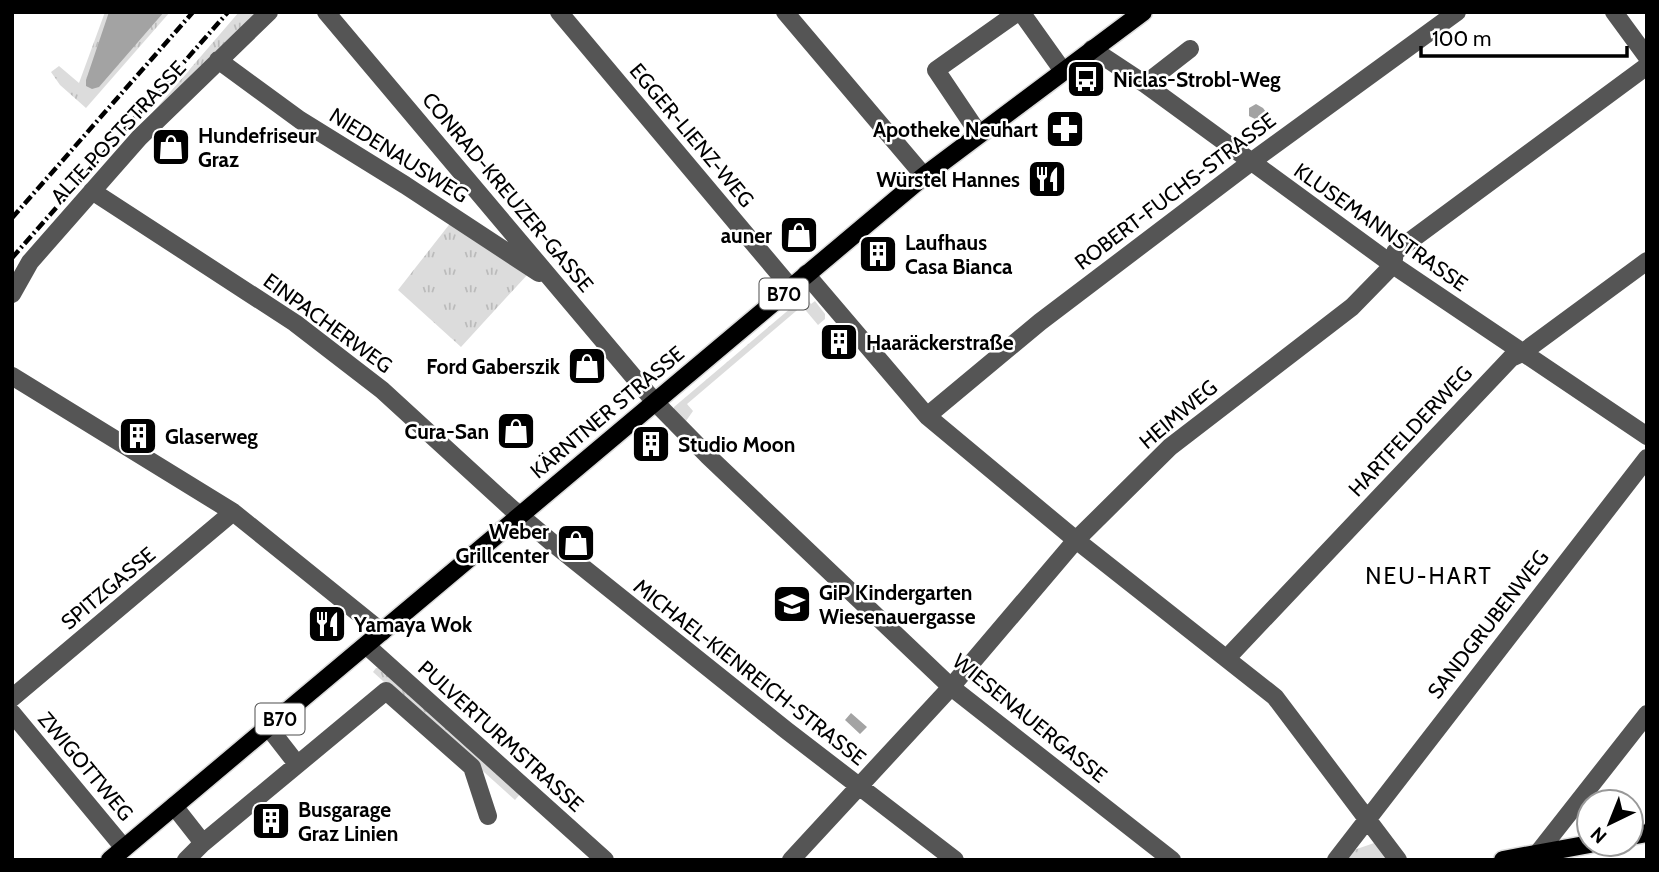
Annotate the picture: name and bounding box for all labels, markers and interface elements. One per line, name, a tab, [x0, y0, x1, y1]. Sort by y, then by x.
scale bar	[1421, 14, 1628, 58]
text: 100 m	[1432, 26, 1491, 51]
street label: ALTE POSTSTRASSE	[45, 55, 191, 209]
street label: EGGER-LIENZ-WEG	[625, 58, 759, 212]
bus stop icon: Niclas-Strobl-Weg	[1065, 58, 1107, 100]
place label: Niclas-Strobl-Weg	[1113, 67, 1281, 92]
street label: CONRAD-KREUZER-GASSE	[417, 87, 599, 297]
street label: NIEDENAUSWEG	[325, 102, 473, 208]
street label: ROBERT-FUCHS-STRASSE	[1070, 107, 1280, 275]
pharmacy icon: Apotheke Neuhart	[1044, 108, 1086, 150]
place label: Apotheke Neuhart	[873, 117, 1038, 142]
place label: Hundefriseur Graz	[198, 123, 316, 172]
shop icon: Hundefriseur Graz	[150, 126, 192, 168]
restaurant icon: Würstel Hannes	[1026, 158, 1068, 200]
street label: KLUSEMANNSTRASSE	[1289, 158, 1473, 296]
place label: Würstel Hannes	[876, 167, 1020, 192]
shop icon: auner	[778, 214, 820, 256]
place label: auner	[721, 223, 772, 248]
place label: Laufhaus Casa Bianca	[905, 230, 1013, 279]
building icon: Laufhaus Casa Bianca	[857, 233, 899, 275]
street label: EINPACHERWEG	[259, 268, 397, 378]
road number: B70	[760, 278, 808, 310]
building icon: Haaräckerstraße	[818, 321, 860, 363]
place label: Haaräckerstraße	[866, 330, 1014, 355]
street label: KÄRNTNER STRASSE	[525, 341, 689, 483]
shop icon: Ford Gaberszik	[566, 345, 608, 387]
place label: Ford Gaberszik	[426, 354, 561, 379]
street label: HARTFELDERWEG	[1343, 361, 1477, 501]
street label: HEIMWEG	[1134, 374, 1222, 454]
shop icon: Cura-San	[495, 410, 537, 452]
building icon: Glaserweg	[117, 415, 159, 457]
place label: Cura-San	[405, 419, 489, 444]
building icon: Studio Moon	[630, 423, 672, 465]
place label: Glaserweg	[165, 424, 258, 449]
place label: Studio Moon	[678, 432, 795, 457]
place label: Weber Grillcenter	[456, 519, 549, 568]
shop icon: Weber Grillcenter	[555, 522, 597, 564]
street label: SPITZGASSE	[56, 541, 160, 635]
street label: SANDGRUBENWEG	[1422, 545, 1554, 703]
district label: NEU-HART	[1365, 562, 1493, 590]
street label: MICHAEL-KIENREICH-STRASSE	[629, 574, 871, 770]
place label: GiP Kindergarten Wiesenauergasse	[819, 580, 976, 629]
school or university icon: GiP Kindergarten Wiesenauergasse	[771, 583, 813, 625]
restaurant icon: Yamaya Wok	[306, 603, 348, 645]
place label: Yamaya Wok	[353, 612, 473, 637]
street label: WIESENAUERGASSE	[948, 648, 1112, 788]
street label: PULVERTURMSTRASSE	[413, 655, 589, 817]
road number: B70	[256, 704, 304, 734]
street label: ZWIGOTTWEG	[33, 707, 139, 825]
north arrow	[1575, 788, 1645, 858]
place label: Busgarage Graz Linien	[298, 797, 398, 846]
building icon: Busgarage Graz Linien	[250, 800, 292, 842]
text: N	[1586, 822, 1612, 848]

